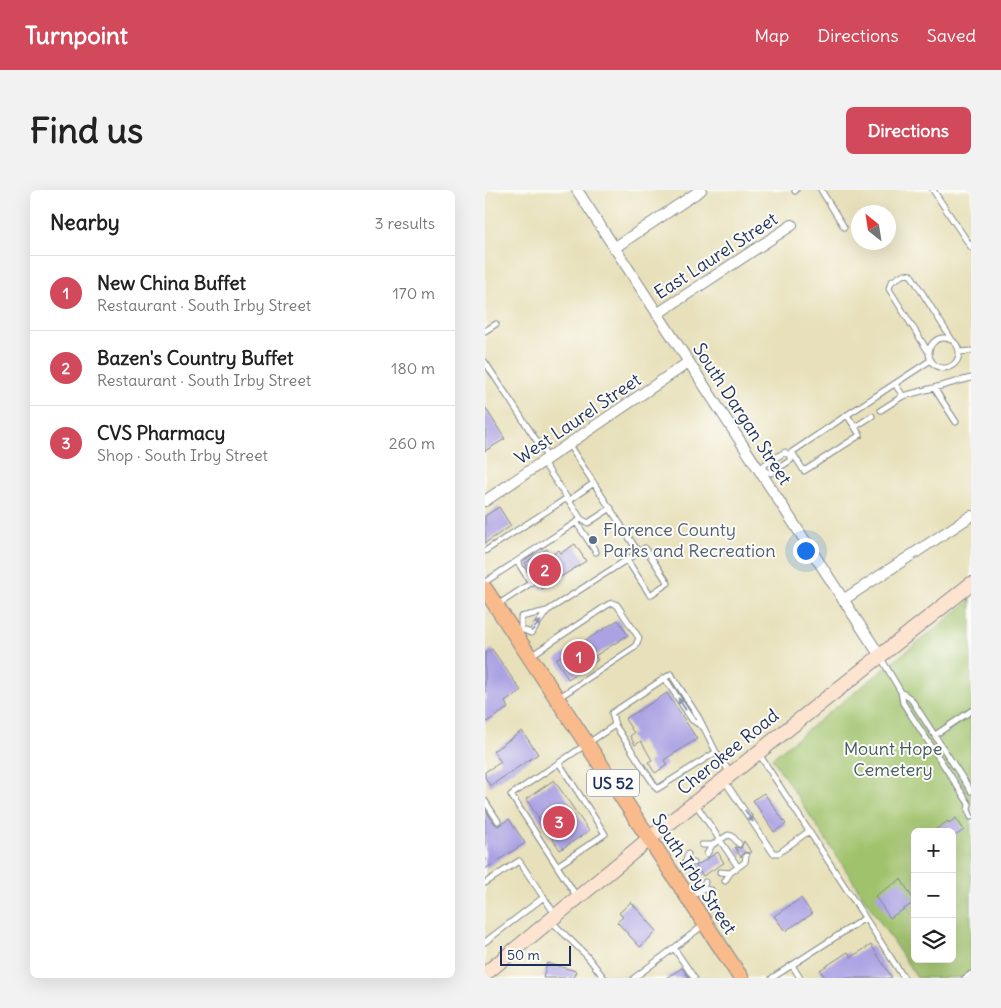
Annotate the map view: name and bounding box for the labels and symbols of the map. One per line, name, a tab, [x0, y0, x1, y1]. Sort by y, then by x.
north arrow	[851, 205, 896, 250]
street label: East Laurel Street	[650, 207, 782, 304]
street label: South Dargan Street	[688, 338, 797, 489]
street label: West Laurel Street	[510, 368, 645, 469]
place label: Florence County Parks and Recreation	[603, 518, 776, 562]
marker: Florence County Parks and Recreation	[587, 534, 599, 546]
your location	[793, 538, 819, 564]
pin: 2	[529, 551, 561, 589]
one-way arrow	[530, 621, 542, 633]
pin: 1	[563, 638, 595, 676]
one-way arrow	[678, 697, 687, 711]
street label: Cherokee Road	[672, 703, 783, 800]
park label: Mount Hope Cemetery	[844, 737, 942, 781]
road number: US 52	[587, 770, 639, 796]
pin: 3	[543, 803, 575, 841]
street label: South Irby Street	[647, 809, 742, 938]
one-way arrow	[744, 810, 754, 823]
scale bar	[500, 943, 571, 966]

